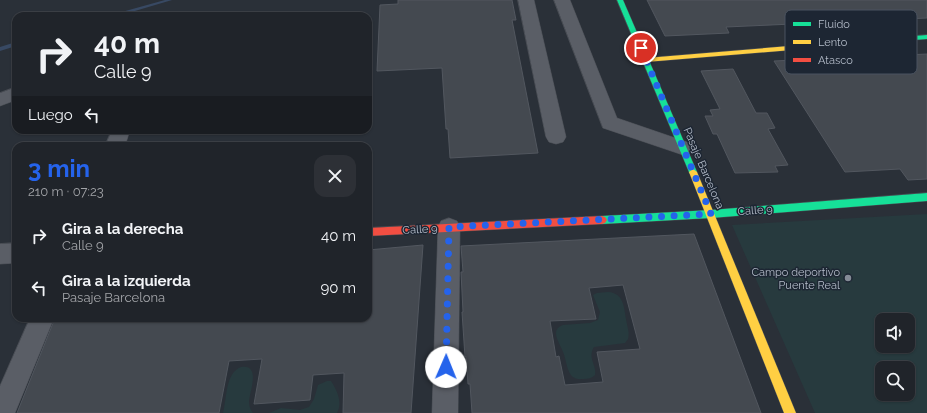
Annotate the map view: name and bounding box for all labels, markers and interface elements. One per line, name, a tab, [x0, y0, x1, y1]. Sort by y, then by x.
legend	[785, 10, 917, 74]
text: Fluido	[818, 18, 850, 31]
text: 40 m	[94, 27, 160, 60]
icon: right	[28, 28, 80, 80]
pin	[624, 31, 658, 65]
text: Lento	[818, 36, 848, 49]
icon: arrive	[630, 37, 652, 59]
text: Atasco	[818, 54, 853, 67]
text: Calle 9	[94, 61, 152, 82]
icon: left	[81, 104, 103, 126]
text: Luego	[28, 106, 73, 124]
street label: Pasaje Barcelona	[681, 126, 727, 211]
text: 3 min	[28, 154, 90, 183]
button: close	[314, 155, 356, 197]
text: 210 m · 07:23	[28, 184, 104, 199]
street label: Calle 9	[737, 203, 773, 218]
text: Gira a la derecha	[62, 220, 183, 238]
street label: Calle 9	[402, 222, 438, 237]
icon: right	[28, 225, 50, 247]
text: 40 m	[321, 227, 356, 245]
text: Calle 9	[62, 238, 104, 253]
place label: Campo deportivo Puente Real	[751, 266, 840, 292]
text: Gira a la izquierda	[62, 272, 191, 290]
marker: Campo deportivo Puente Real	[843, 273, 853, 283]
icon: left	[28, 277, 50, 299]
text: 90 m	[320, 279, 356, 297]
text: Pasaje Barcelona	[62, 290, 165, 305]
map controls	[875, 313, 915, 401]
button: sound	[875, 313, 915, 353]
position arrow	[425, 346, 467, 388]
button: search	[875, 361, 915, 401]

